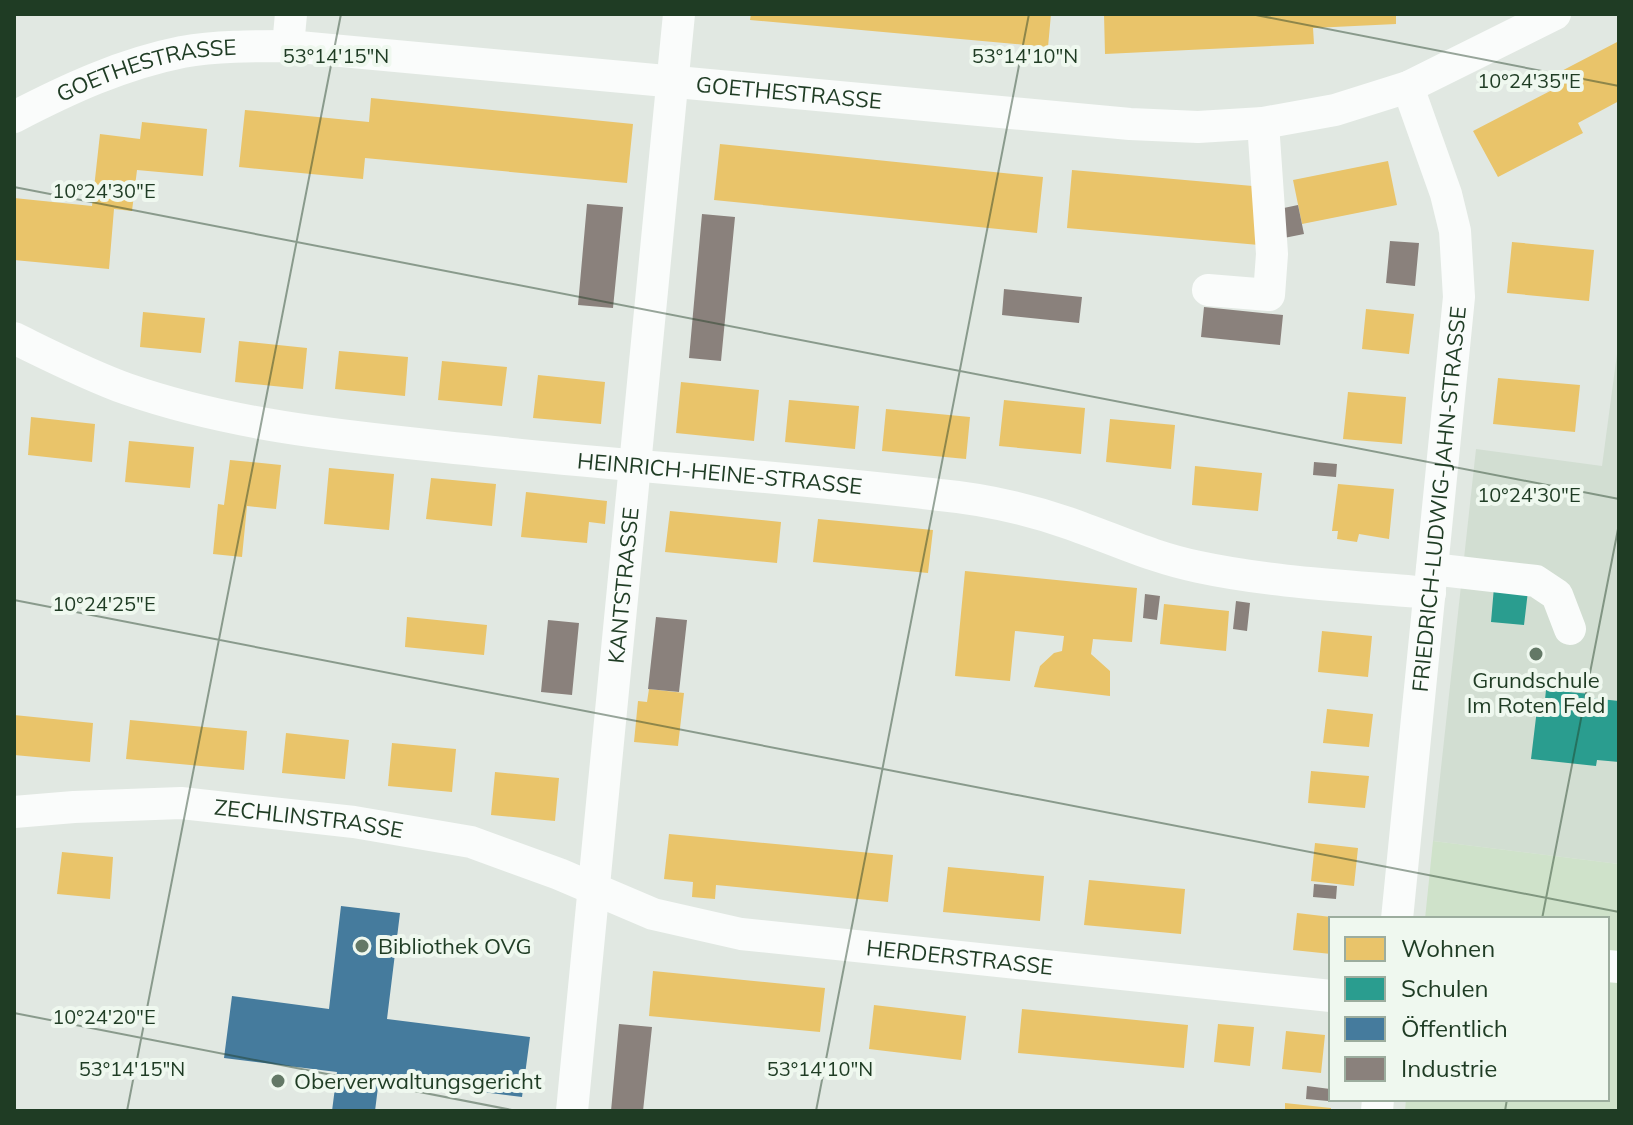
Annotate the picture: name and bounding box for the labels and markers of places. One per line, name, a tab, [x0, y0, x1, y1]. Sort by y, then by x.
marker: Grundschule Im Roten Feld	[1527, 645, 1545, 663]
place label: Grundschule Im Roten Feld	[1467, 666, 1605, 719]
place label: Bibliothek OVG	[378, 932, 532, 960]
marker: Bibliothek OVG	[353, 937, 371, 955]
place label: Oberverwaltungsgericht	[294, 1067, 542, 1095]
marker: Oberverwaltungsgericht	[269, 1072, 287, 1090]

